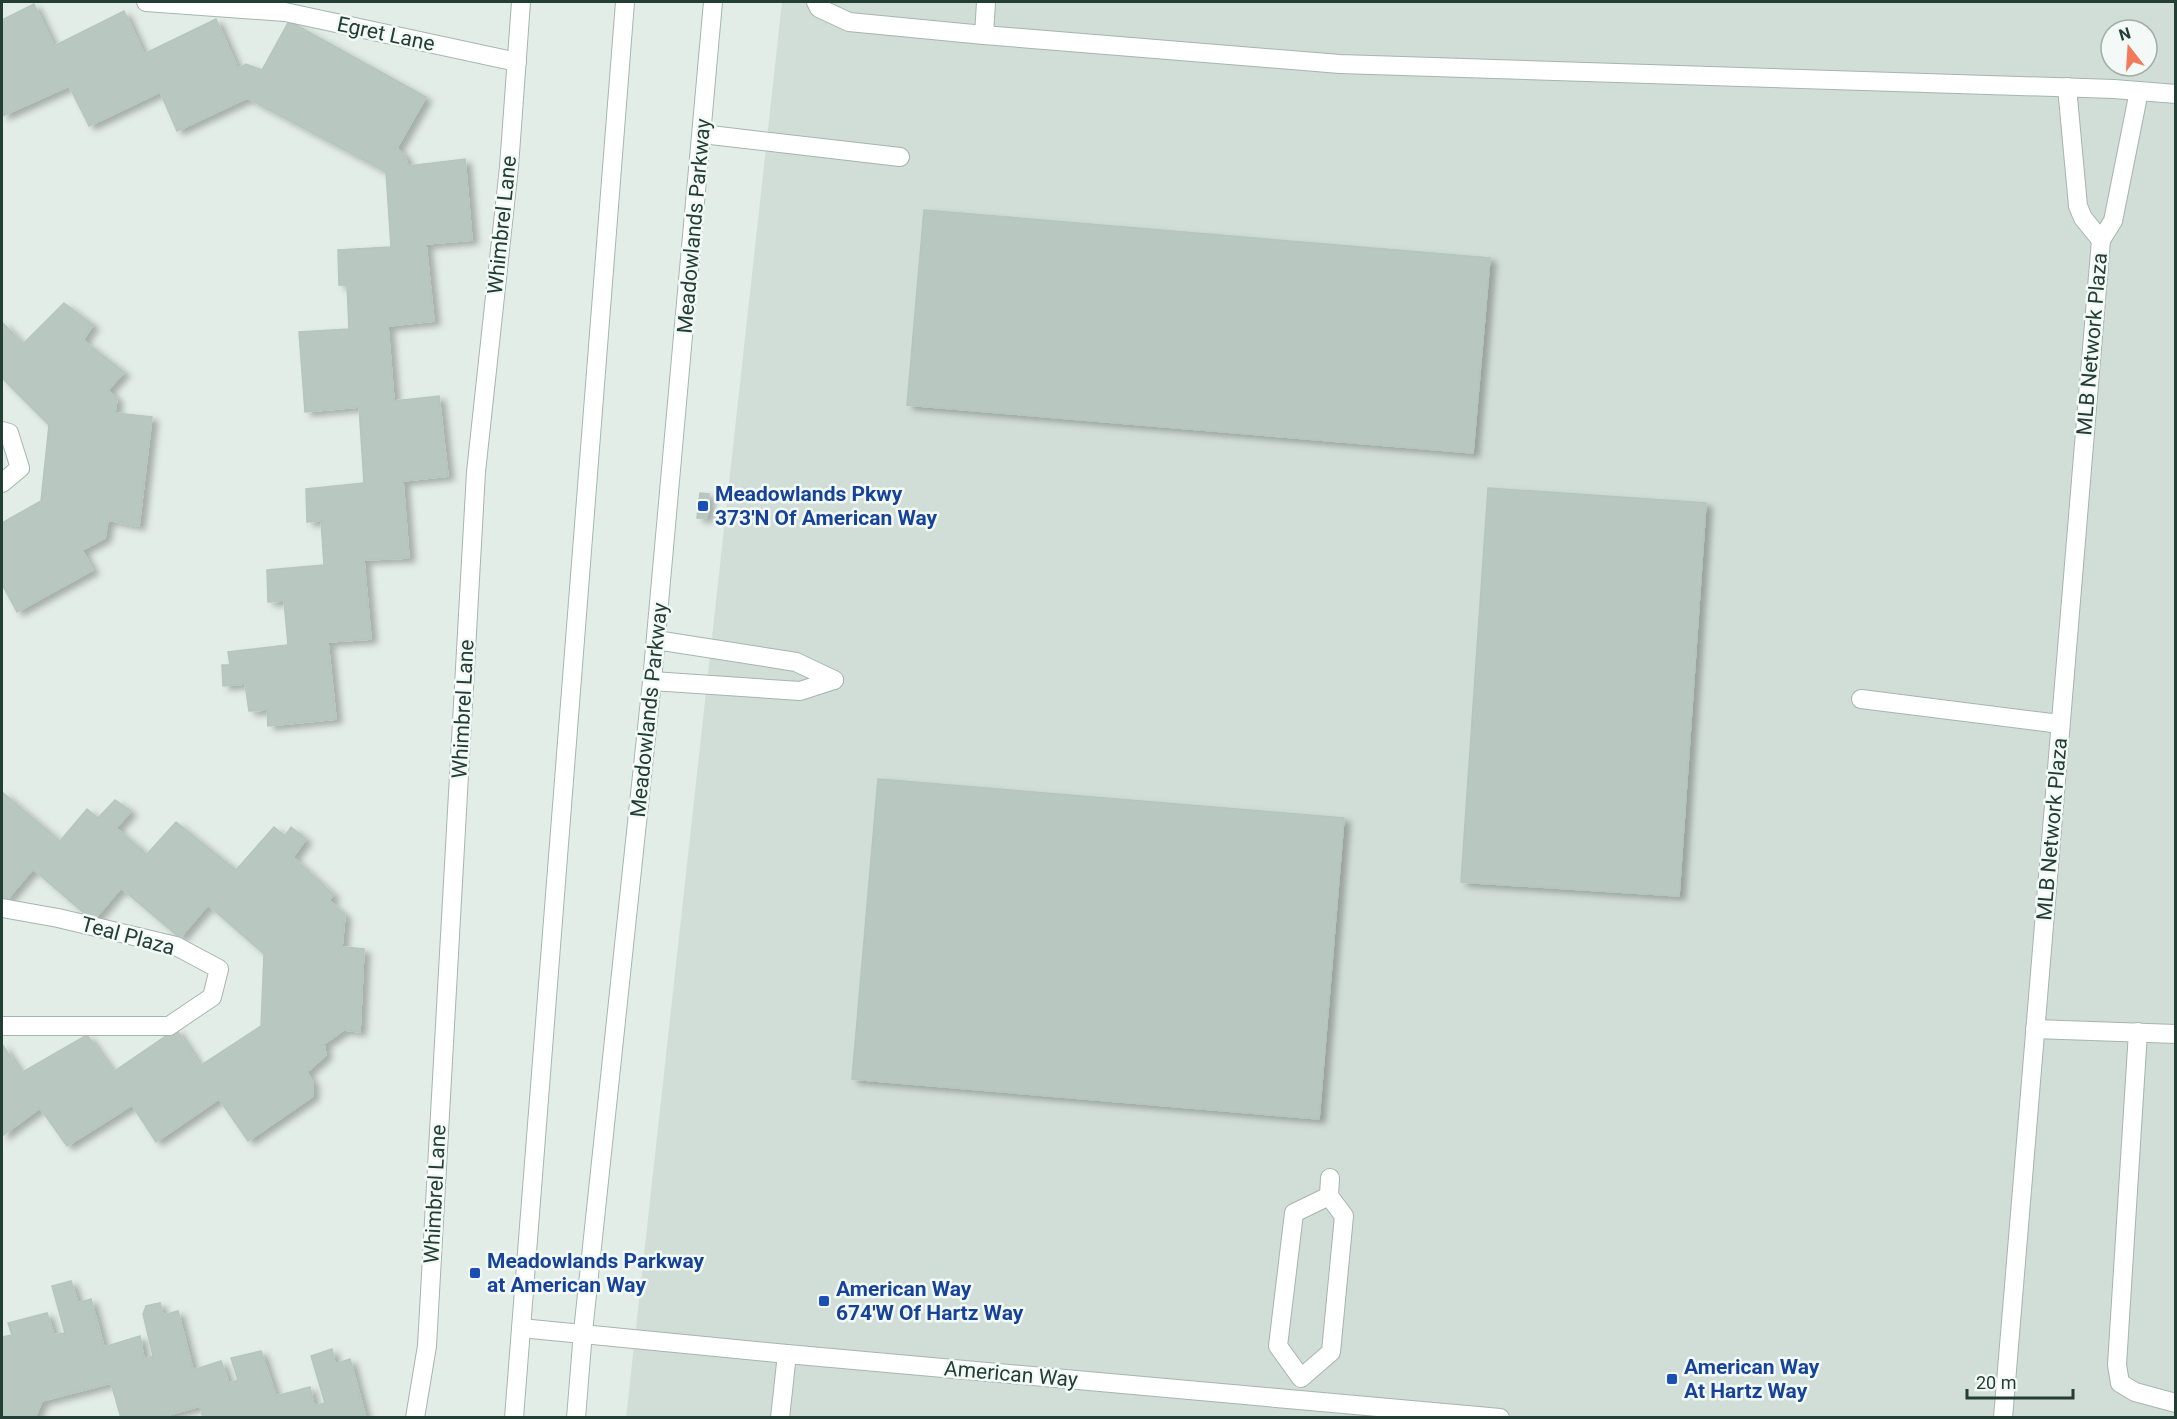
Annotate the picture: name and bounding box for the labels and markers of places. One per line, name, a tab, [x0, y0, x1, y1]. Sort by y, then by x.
place label: Meadowlands Pkwy 373'N Of American Way	[715, 482, 938, 530]
marker: Meadowlands Pkwy 373'N Of American Way	[696, 499, 710, 513]
place label: Meadowlands Parkway at American Way	[487, 1249, 705, 1297]
marker: Meadowlands Parkway at American Way	[468, 1266, 482, 1280]
place label: American Way 674'W Of Hartz Way	[836, 1277, 1024, 1325]
marker: American Way 674'W Of Hartz Way	[817, 1294, 831, 1308]
place label: American Way At Hartz Way	[1684, 1355, 1820, 1403]
marker: American Way At Hartz Way	[1665, 1372, 1679, 1386]

